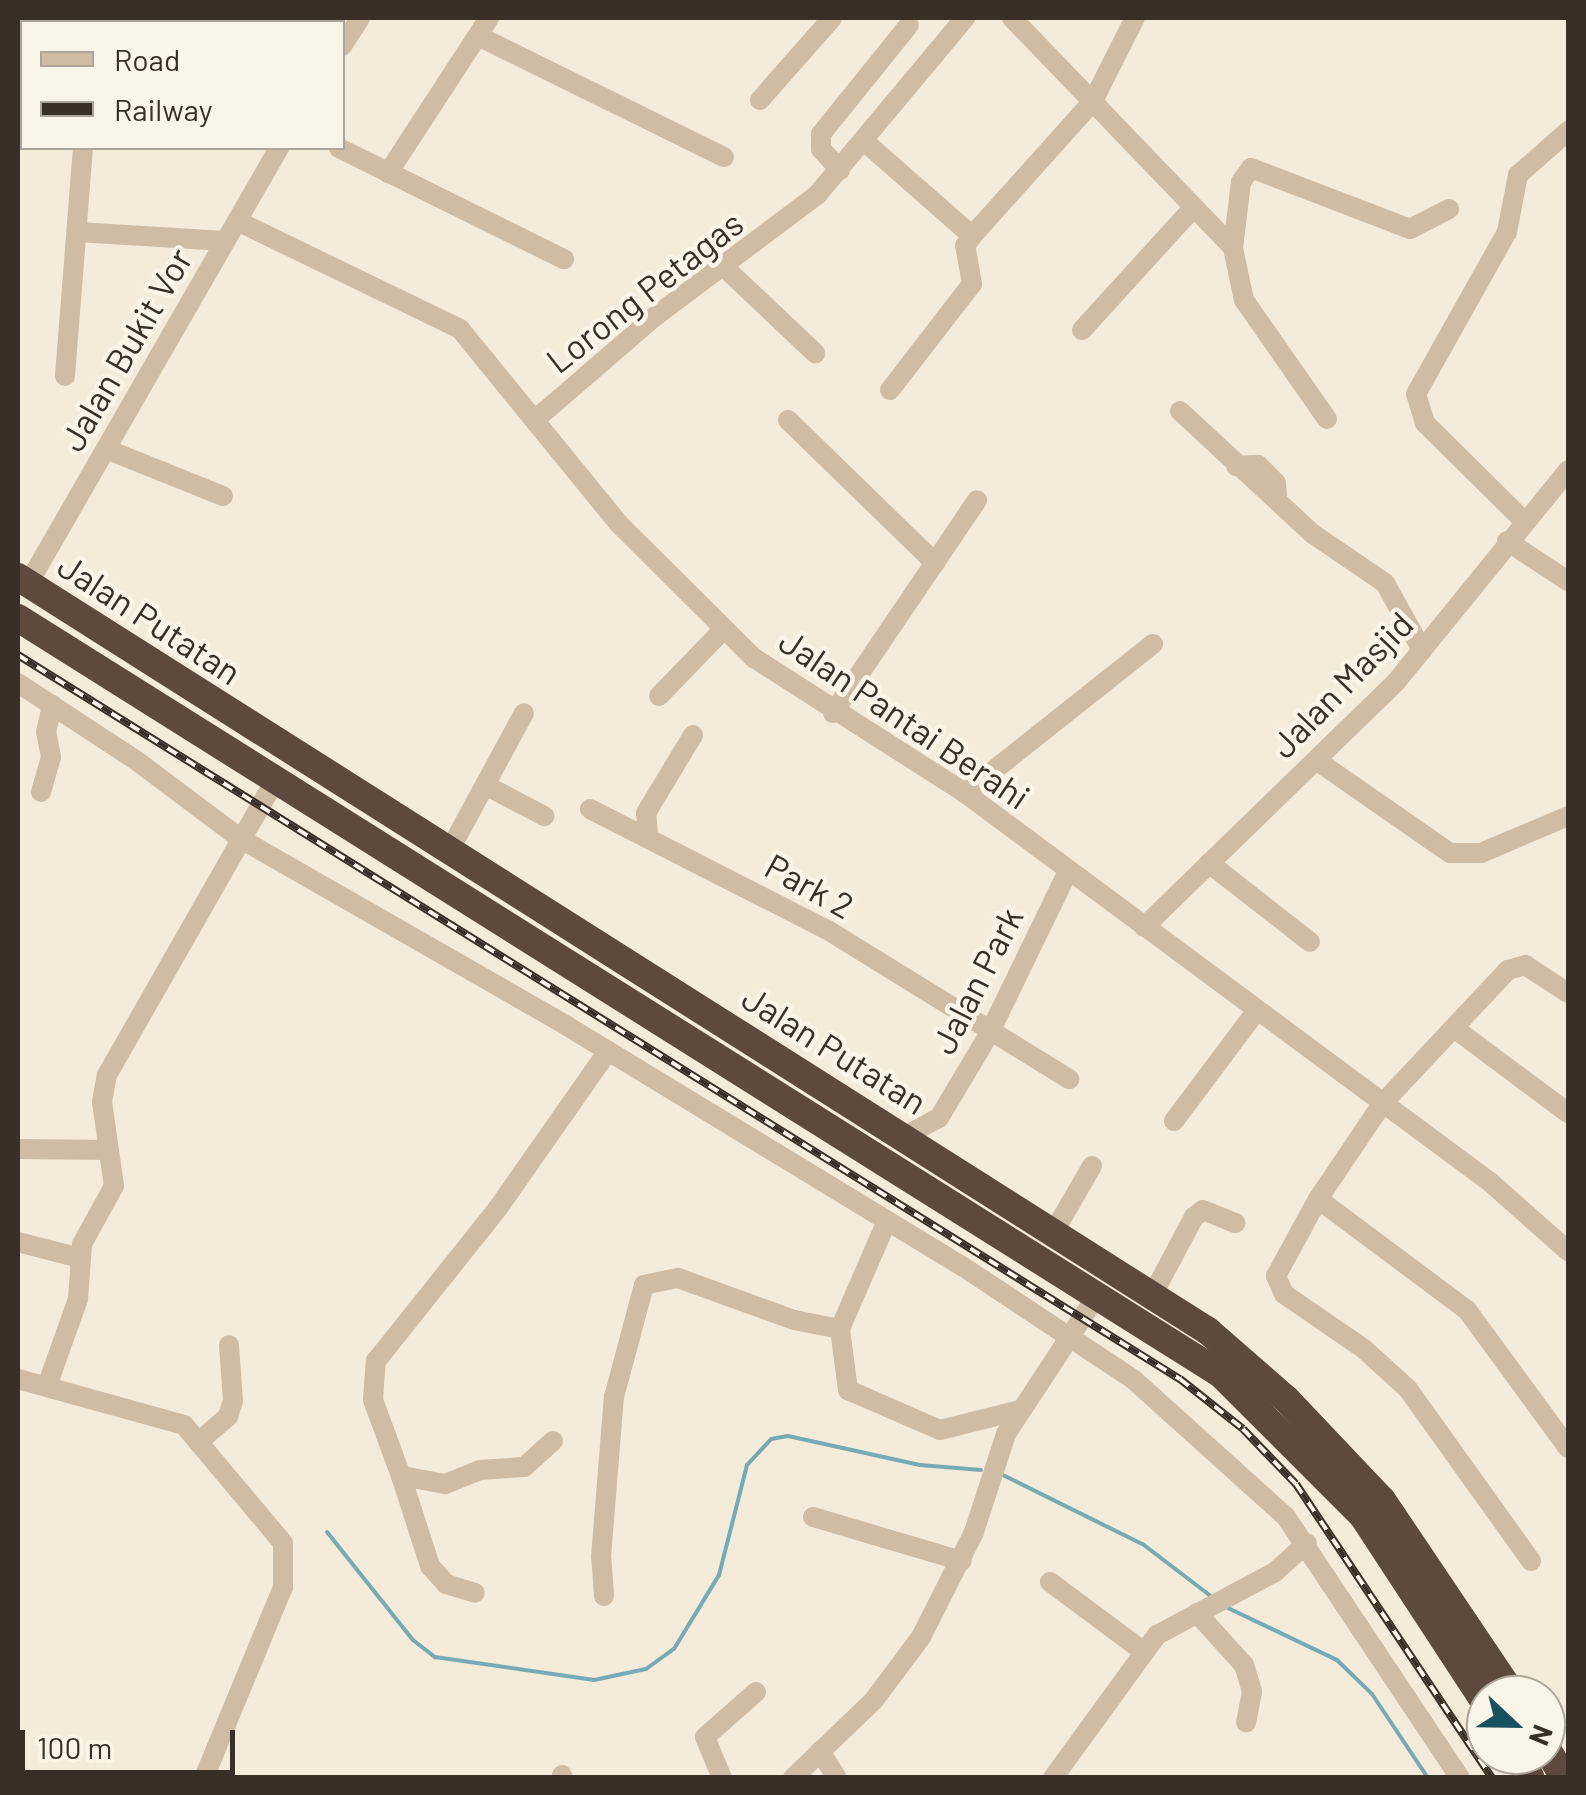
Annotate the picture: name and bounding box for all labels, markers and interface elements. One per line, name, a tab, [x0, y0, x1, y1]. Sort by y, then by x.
legend	[20, 20, 345, 150]
text: Road	[114, 41, 180, 77]
text: Railway	[114, 91, 213, 127]
street label: Lorong Petagas	[537, 201, 751, 381]
street label: Jalan Bukit Vor	[50, 240, 200, 458]
street label: Jalan Putatan	[51, 543, 249, 693]
street label: Jalan Masjid	[1261, 602, 1421, 766]
street label: Jalan Pantai Berahi	[772, 619, 1038, 817]
street label: Park 2	[758, 844, 862, 926]
street label: Jalan Park	[921, 900, 1031, 1060]
street label: Jalan Putatan	[735, 976, 935, 1122]
north arrow	[1466, 1675, 1566, 1775]
scale bar	[25, 1710, 240, 1772]
text: N	[1523, 1720, 1561, 1750]
text: 100 m	[37, 1729, 112, 1765]

